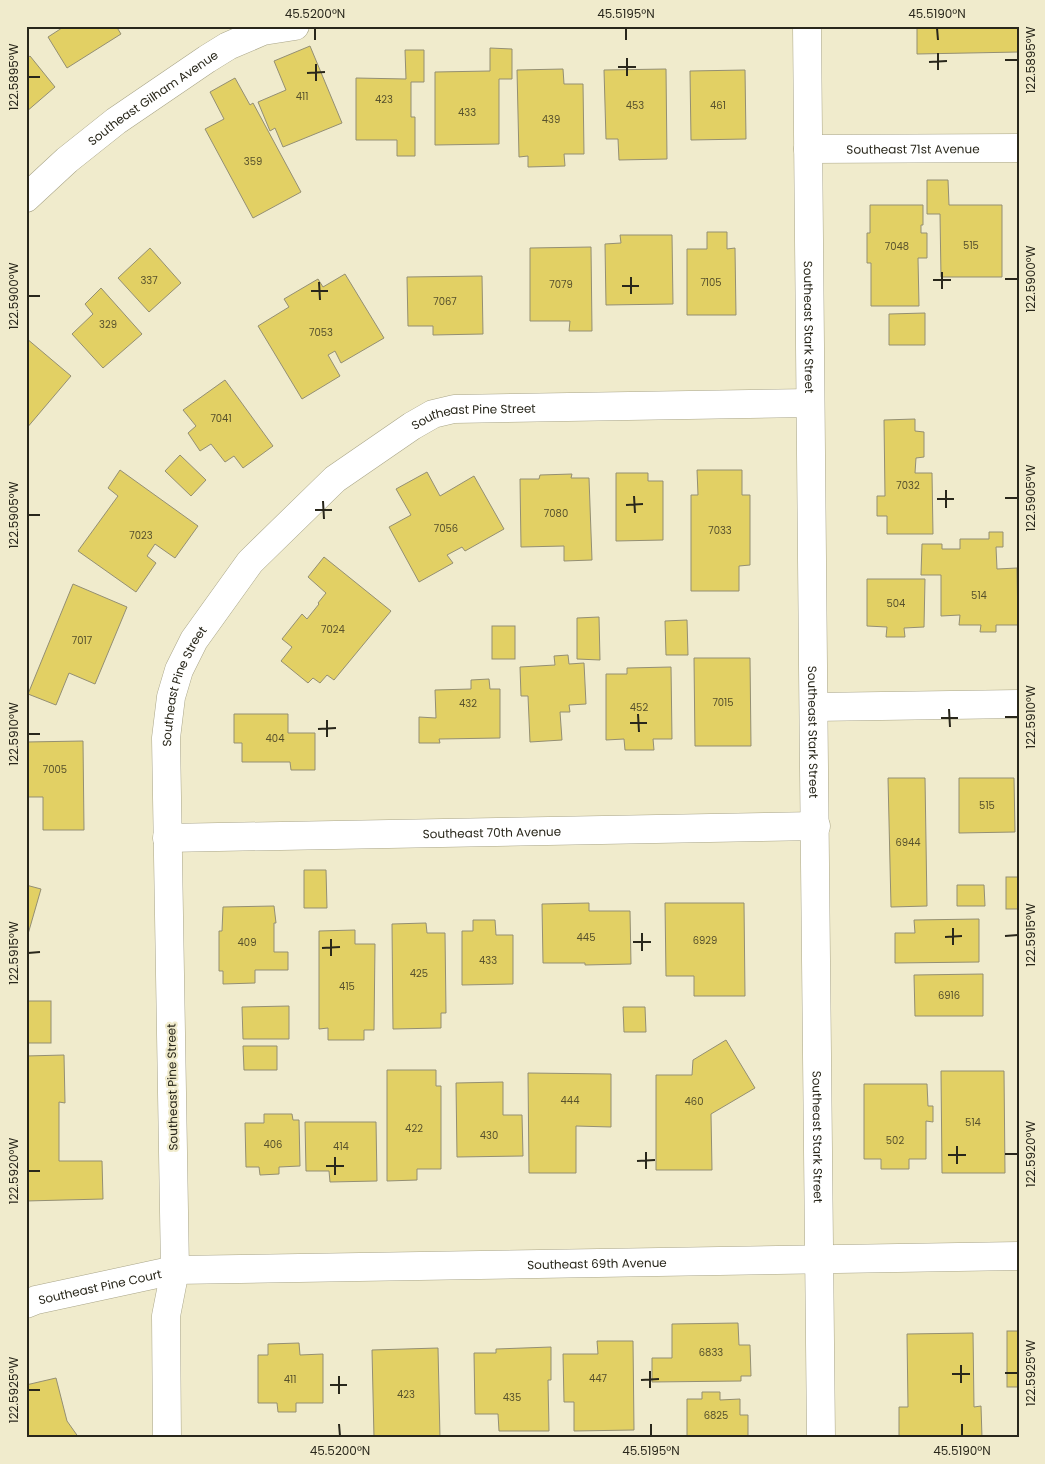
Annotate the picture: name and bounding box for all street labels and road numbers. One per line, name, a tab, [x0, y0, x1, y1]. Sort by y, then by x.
street label: Southeast Gilham Avenue	[84, 46, 221, 149]
street label: Southeast 71st Avenue	[846, 140, 980, 157]
street label: Southeast Stark Street	[800, 261, 819, 393]
street label: Southeast Pine Street	[408, 399, 536, 433]
street label: Southeast Pine Street	[157, 622, 210, 747]
street label: Southeast Stark Street	[804, 666, 823, 798]
street label: Southeast 70th Avenue	[423, 822, 561, 842]
street label: Southeast Pine Street	[162, 1023, 182, 1151]
street label: Southeast Stark Street	[809, 1070, 827, 1203]
street label: Southeast 69th Avenue	[527, 1253, 667, 1273]
street label: Southeast Pine Court	[37, 1265, 163, 1308]

